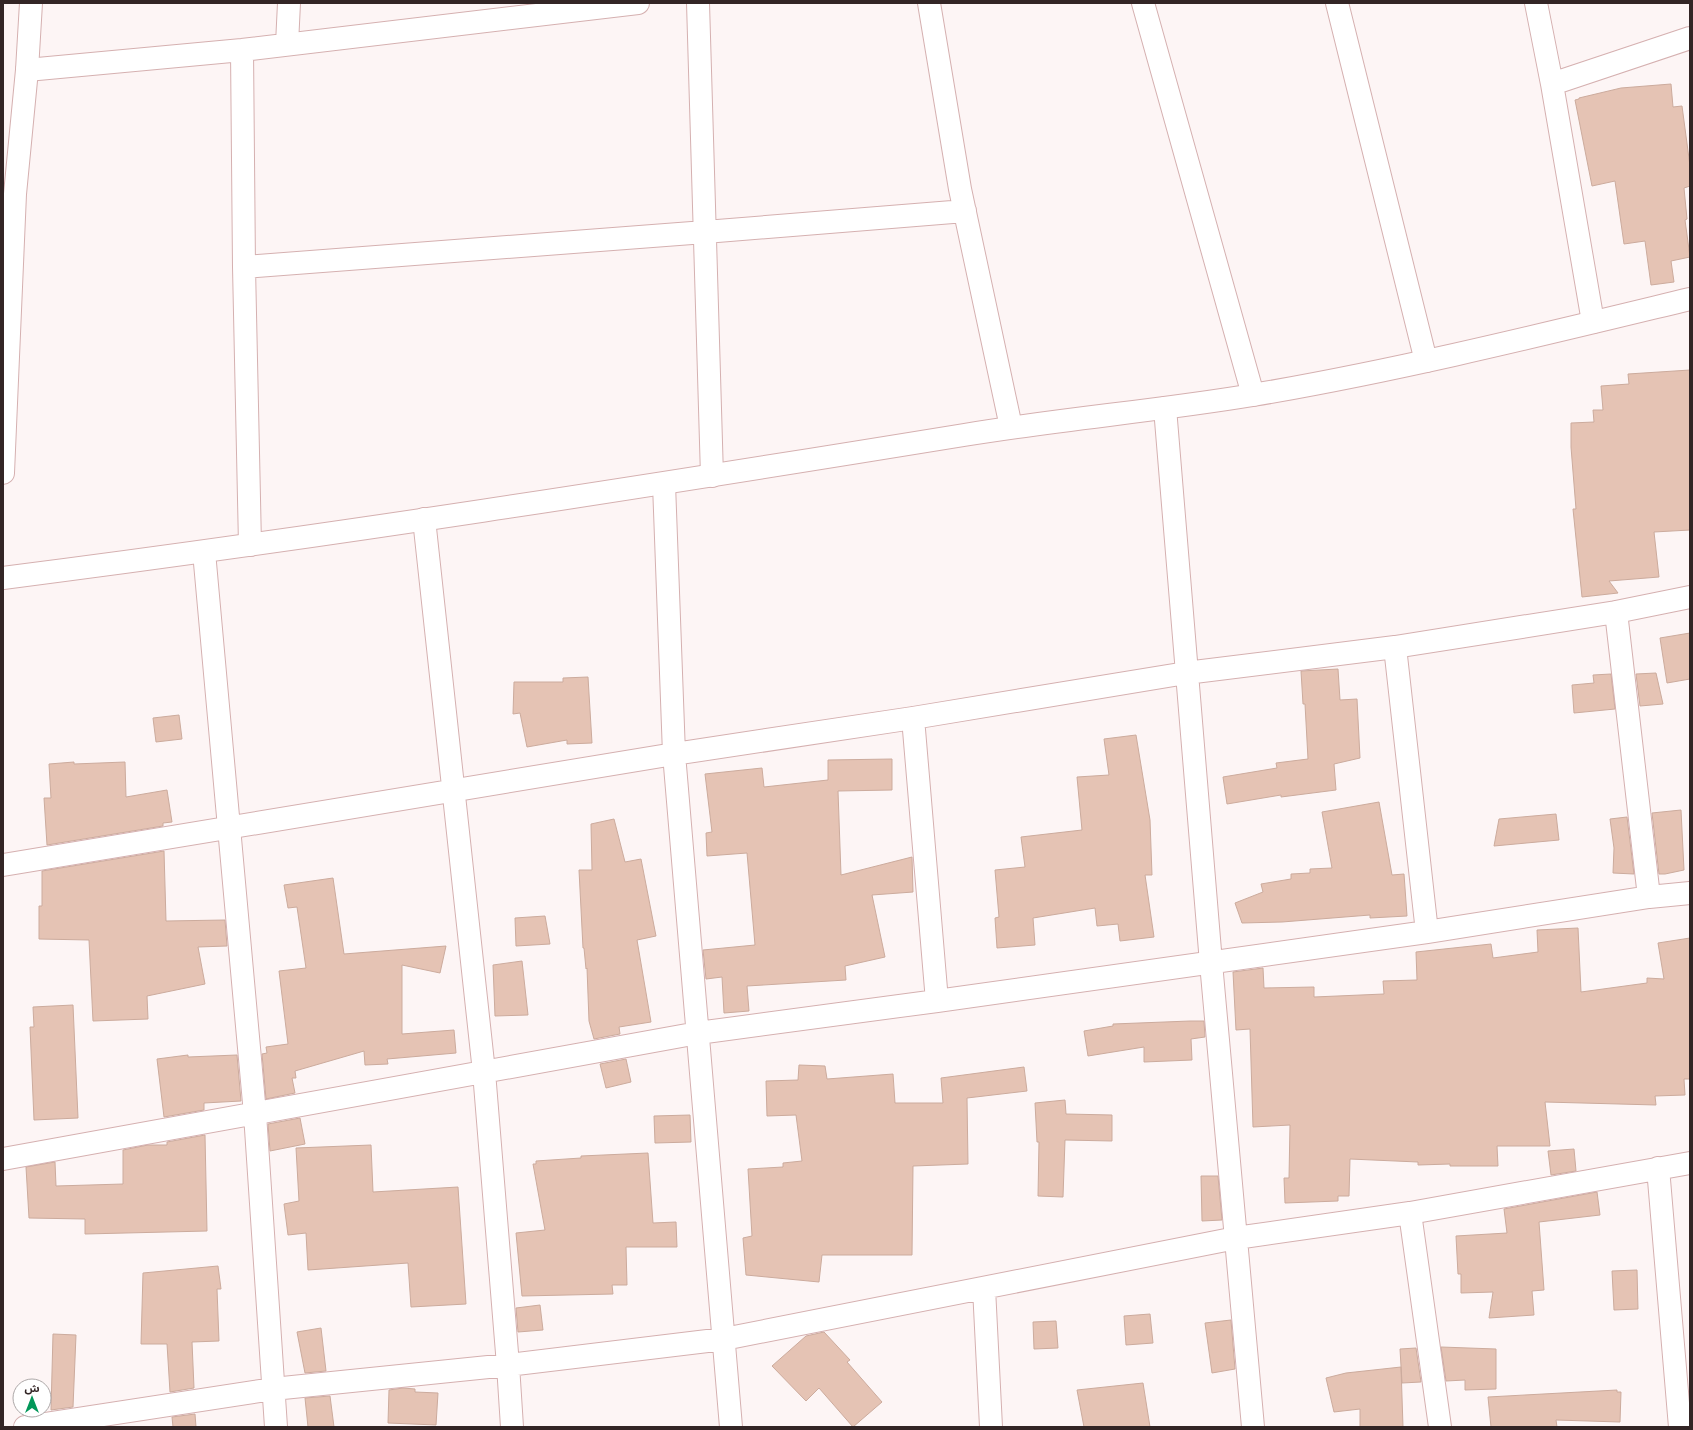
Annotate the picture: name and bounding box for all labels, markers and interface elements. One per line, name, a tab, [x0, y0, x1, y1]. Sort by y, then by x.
north arrow	[12, 1378, 52, 1418]
text: ش	[24, 1382, 40, 1395]

